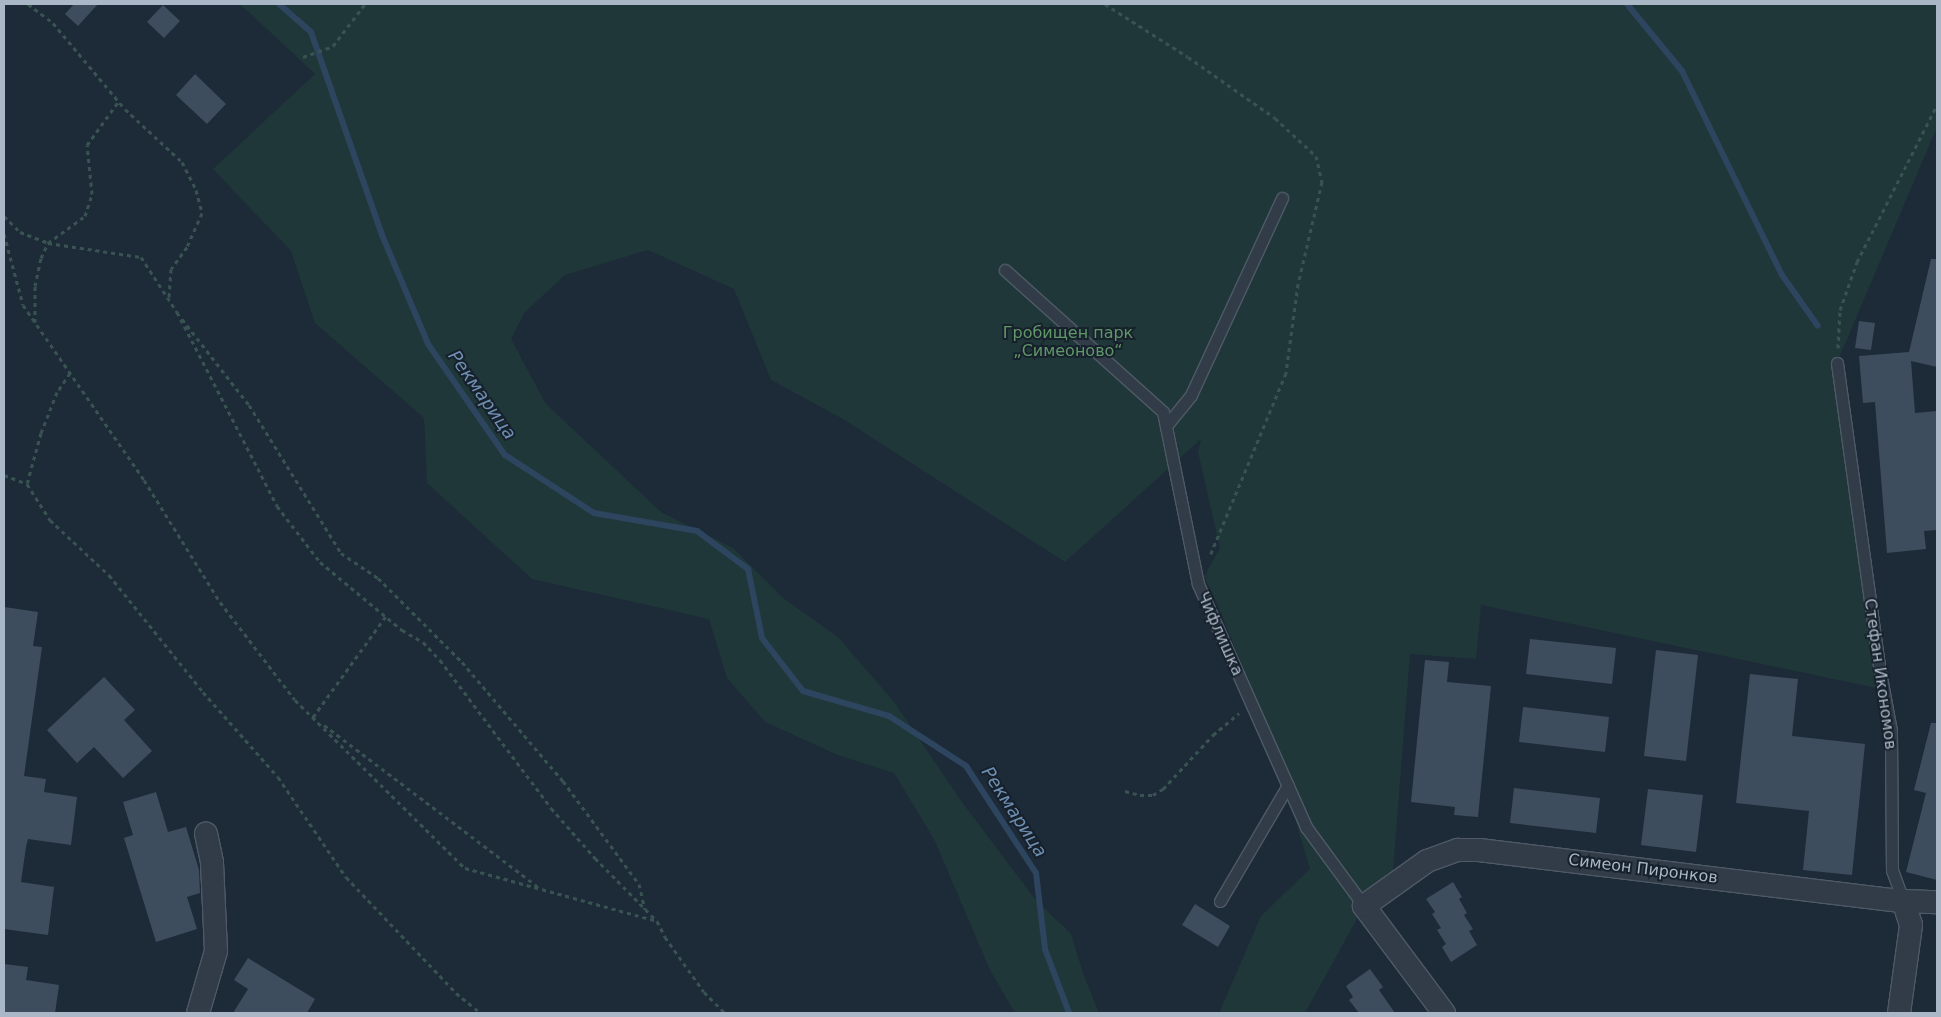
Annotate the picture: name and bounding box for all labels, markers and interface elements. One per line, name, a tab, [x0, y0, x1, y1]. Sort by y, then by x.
park label: Гробищен парк „Симеоново“	[1003, 323, 1133, 361]
water label: Рекмарица	[443, 346, 521, 444]
street label: Чифлишка	[1193, 589, 1247, 679]
street label: Стефан Икономов	[1860, 597, 1900, 751]
water label: Рекмарица	[977, 763, 1051, 861]
street label: Симеон Пиронков	[1567, 850, 1719, 888]

